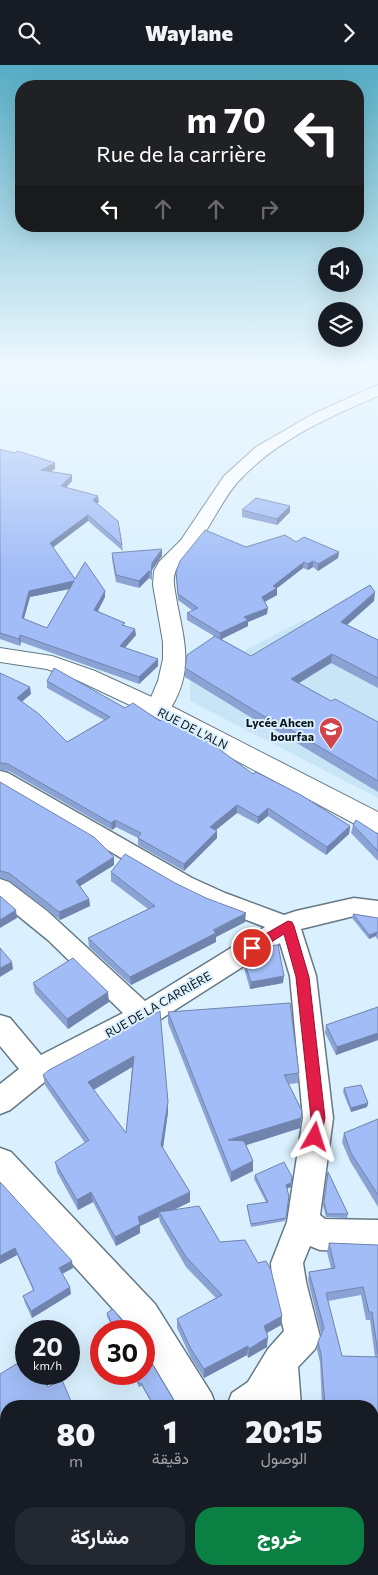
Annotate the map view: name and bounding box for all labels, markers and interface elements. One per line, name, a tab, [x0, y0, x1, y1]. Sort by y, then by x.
icon: search	[15, 19, 43, 47]
text: Waylane	[145, 19, 233, 46]
icon: forward	[335, 19, 363, 47]
text: 70 m	[186, 97, 266, 140]
icon: left	[284, 100, 349, 165]
text: Rue de la carrière	[96, 140, 266, 167]
icon: left	[96, 195, 124, 223]
icon: ahead	[149, 195, 177, 223]
icon: ahead	[202, 195, 230, 223]
icon: right	[255, 195, 283, 223]
map controls	[318, 247, 363, 347]
button: sound	[318, 247, 363, 292]
button: layers	[318, 302, 363, 347]
street label: RUE DE L'ALN	[155, 704, 231, 752]
place label: Lycée Ahcen bourfaa	[246, 715, 314, 743]
school or university icon: Lycée Ahcen bourfaa	[318, 716, 344, 750]
pin	[231, 927, 273, 969]
icon: arrive	[238, 934, 266, 962]
street label: RUE DE LA CARRIÈRE	[103, 968, 213, 1040]
position arrow	[288, 1110, 340, 1162]
speed limit sign: 30	[90, 1320, 155, 1385]
text: 20	[32, 1331, 63, 1361]
text: km/h	[33, 1358, 62, 1372]
text: 1	[163, 1412, 177, 1449]
text: 20:15	[245, 1412, 323, 1449]
text: 80	[56, 1415, 95, 1452]
text: دقيقة	[152, 1448, 189, 1467]
text: الوصول	[261, 1448, 307, 1467]
text: m	[69, 1451, 83, 1470]
button: مشاركة	[15, 1507, 185, 1565]
button: خروج	[195, 1507, 364, 1565]

